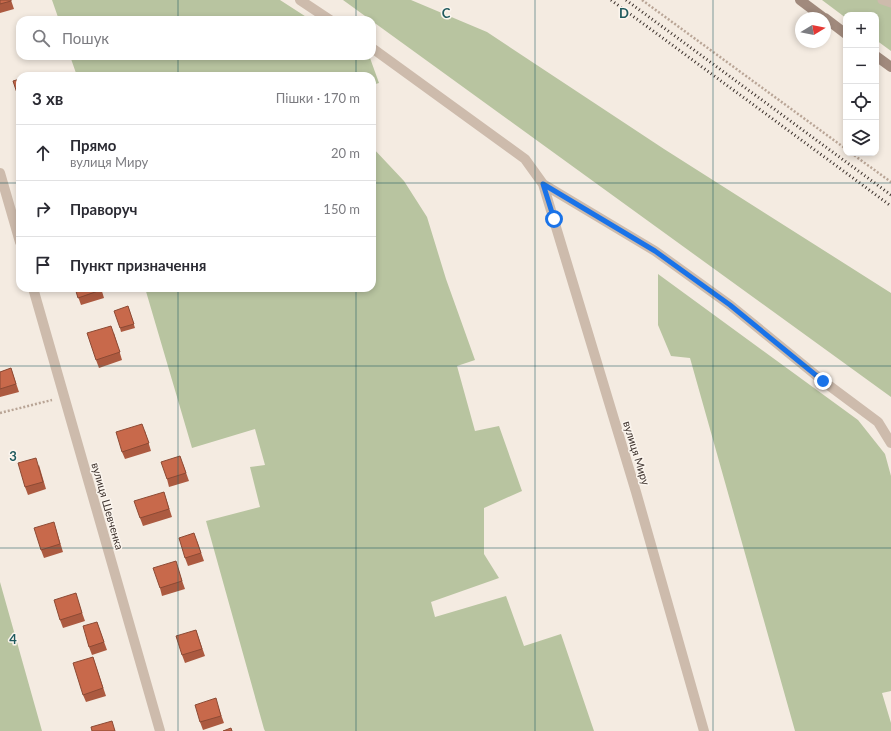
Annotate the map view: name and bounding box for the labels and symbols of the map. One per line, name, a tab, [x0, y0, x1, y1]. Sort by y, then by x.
text: C	[442, 5, 451, 21]
text: D	[619, 5, 629, 21]
north arrow	[795, 12, 831, 48]
route start	[545, 210, 563, 228]
route end	[814, 372, 832, 390]
street label: вулиця Миру	[621, 419, 653, 487]
text: 3	[9, 448, 17, 464]
street label: вулиця Шевченка	[89, 461, 127, 551]
text: 4	[9, 631, 17, 647]

